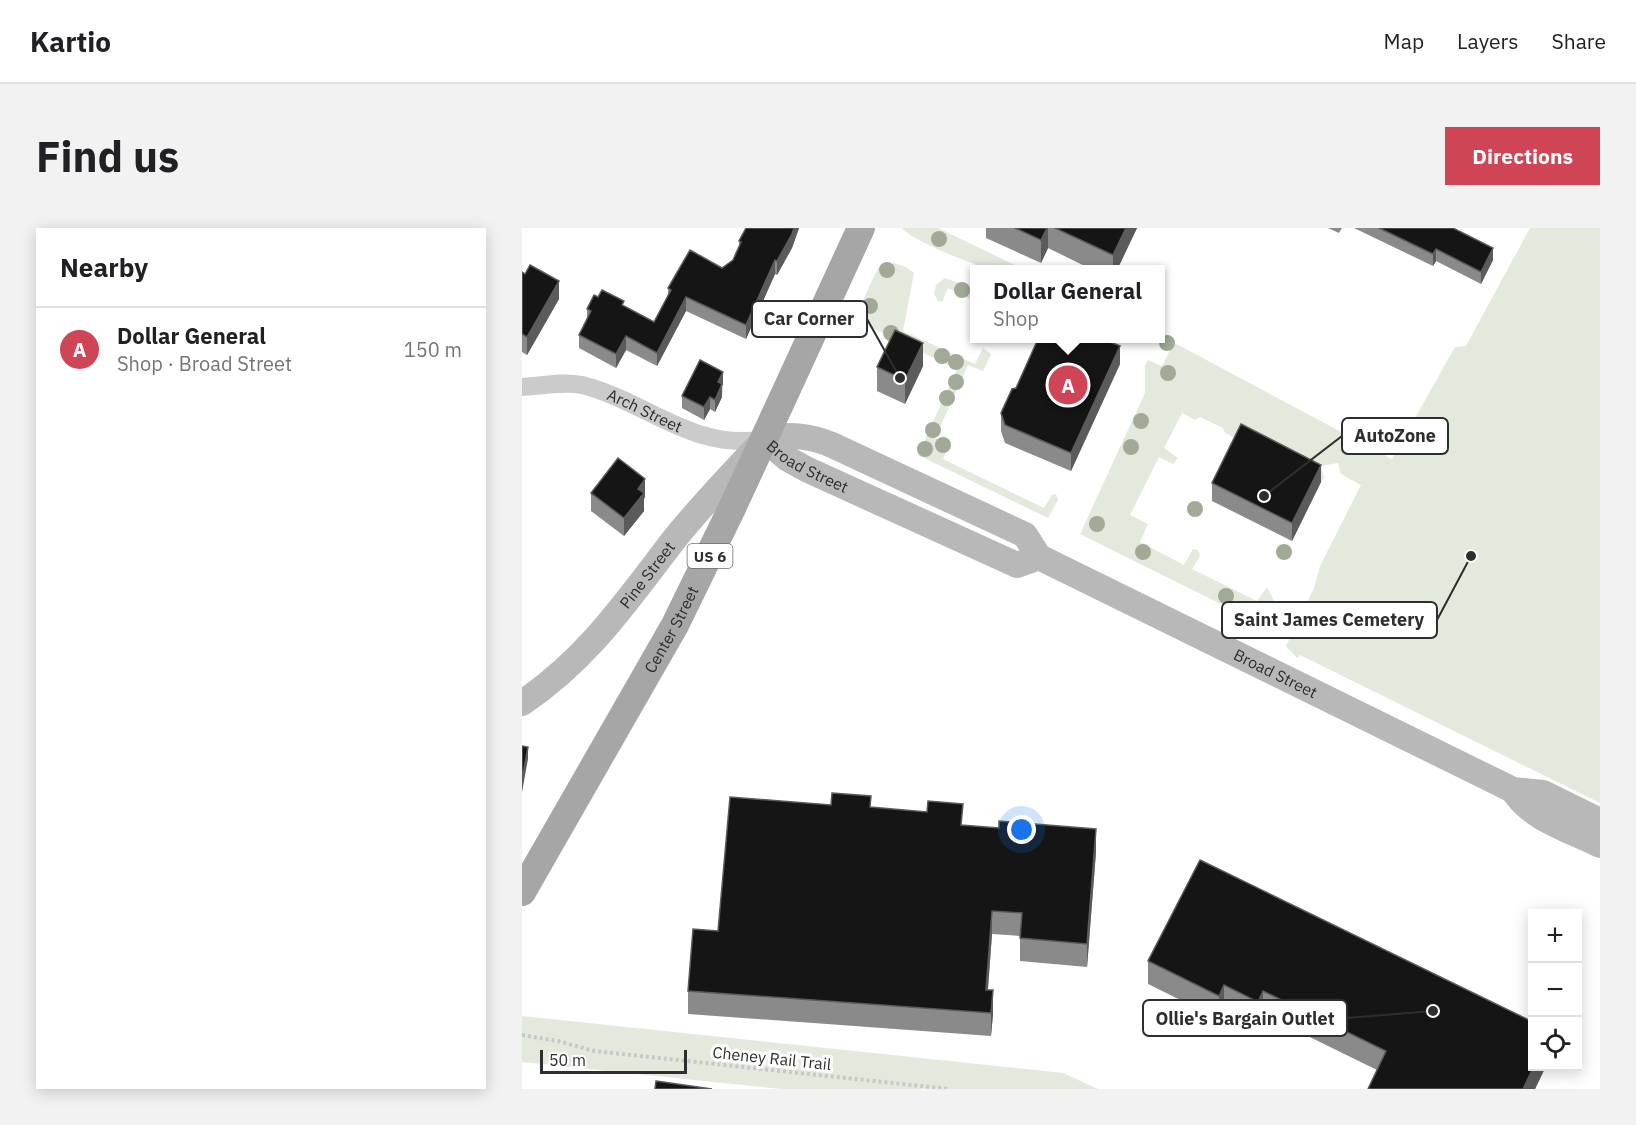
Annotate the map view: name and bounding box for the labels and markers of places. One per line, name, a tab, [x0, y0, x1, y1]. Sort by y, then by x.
callout: Car Corner	[752, 301, 867, 337]
pin: A	[1048, 362, 1088, 408]
callout: AutoZone	[1342, 418, 1448, 454]
callout: Saint James Cemetery	[1222, 602, 1437, 638]
callout: Ollie's Bargain Outlet	[1143, 1000, 1347, 1036]

